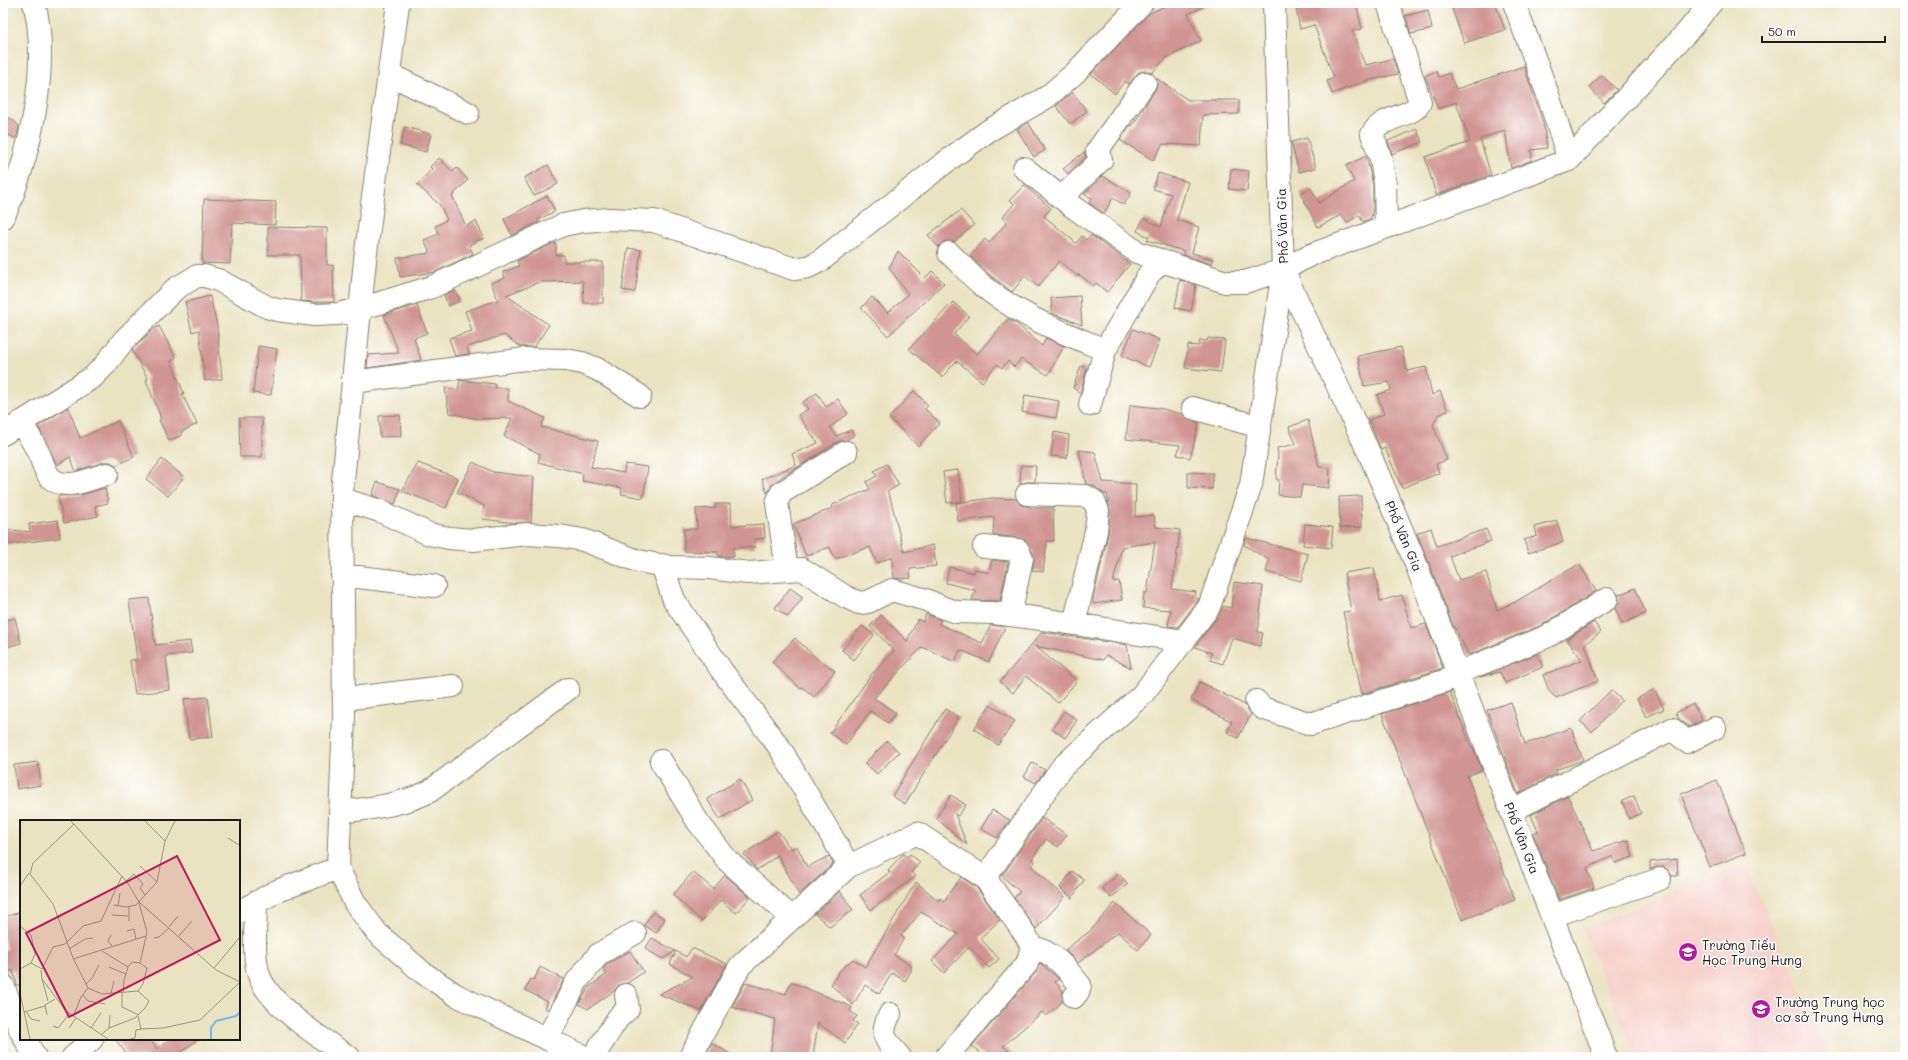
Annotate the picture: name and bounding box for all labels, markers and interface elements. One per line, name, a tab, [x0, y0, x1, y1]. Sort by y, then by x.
scale bar	[1762, 18, 1885, 44]
text: 50 m	[1768, 23, 1796, 39]
street label: Phố Vân Gia	[1272, 188, 1291, 264]
street label: Phố Vân Gia	[1382, 498, 1427, 574]
street label: Phố Vân Gia	[1501, 799, 1544, 876]
inset map	[20, 820, 240, 1040]
place label: Trường Tiểu Học Trung Hưng	[1702, 936, 1802, 968]
school or university icon: Trường Tiểu Học Trung Hưng	[1677, 941, 1699, 963]
place label: Trường Trung học cơ sở Trung Hưng	[1775, 993, 1885, 1025]
school or university icon: Trường Trung học cơ sở Trung Hưng	[1750, 998, 1772, 1020]

